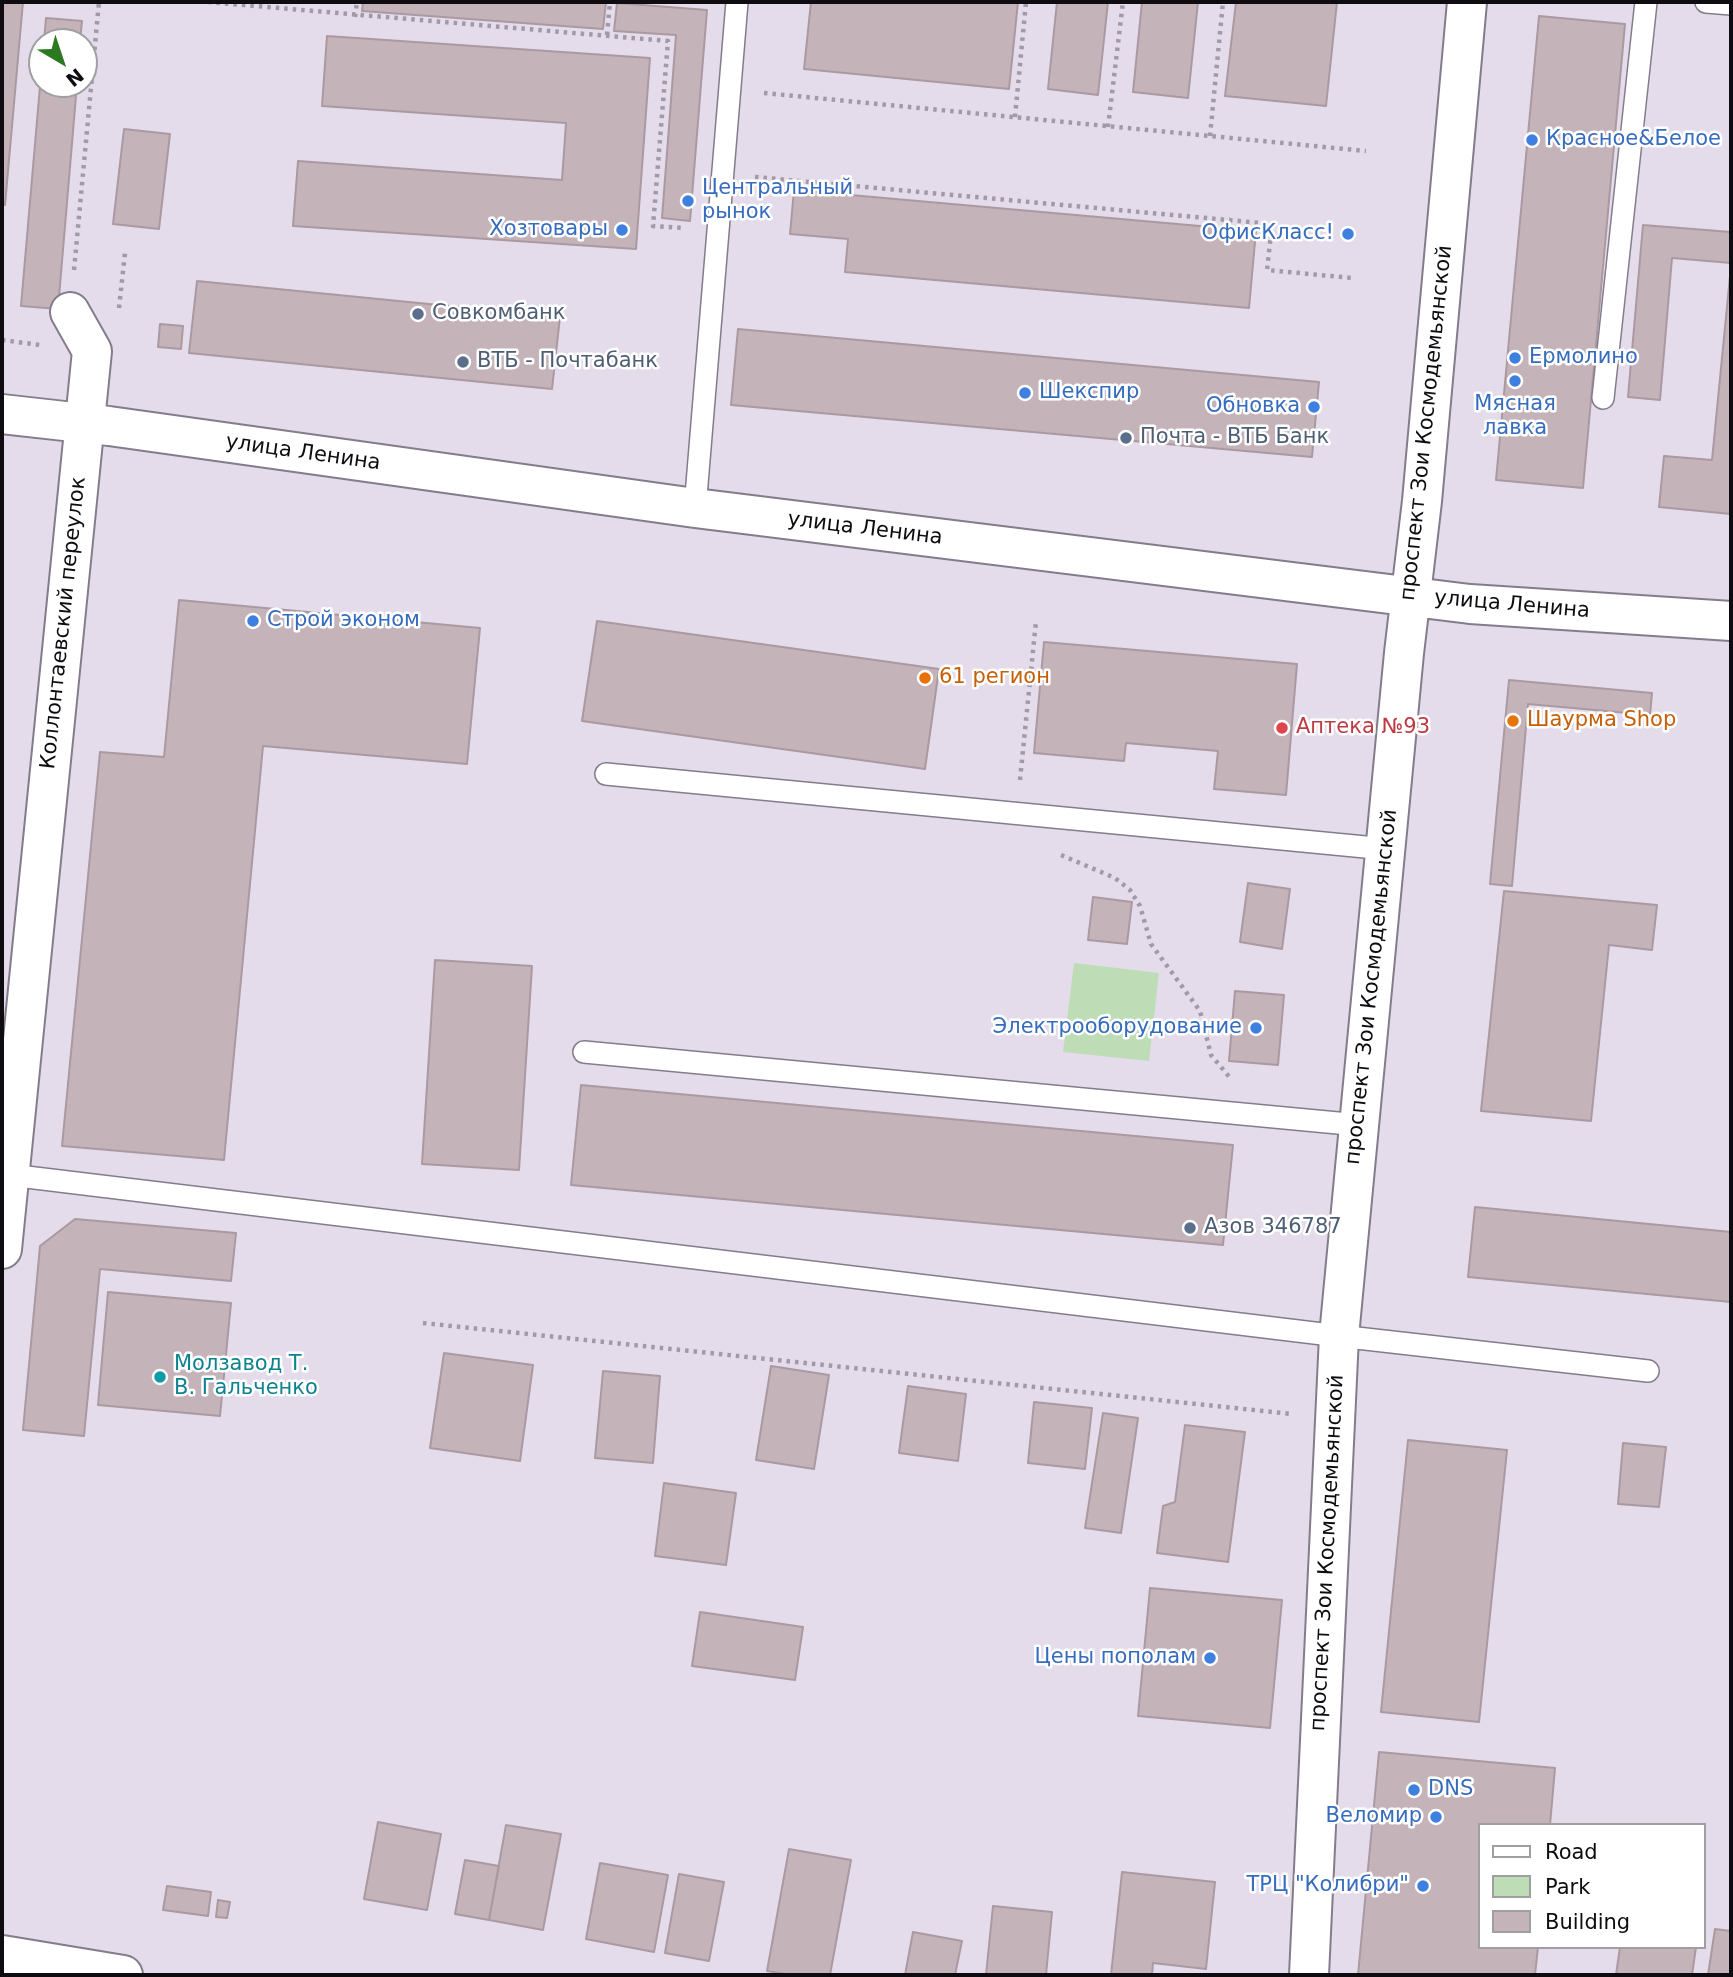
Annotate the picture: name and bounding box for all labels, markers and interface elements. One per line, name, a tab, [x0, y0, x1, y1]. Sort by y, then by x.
north arrow	[28, 28, 98, 98]
text: N	[62, 64, 88, 91]
place label: Красное&Белое	[1546, 127, 1721, 153]
marker: Красное&Белое	[1524, 132, 1540, 148]
place label: Центральный рынок	[702, 176, 853, 226]
marker: Центральный рынок	[680, 193, 696, 209]
place label: Хозтовары	[489, 217, 608, 243]
place label: ОфисКласс!	[1202, 221, 1334, 247]
marker: Хозтовары	[614, 222, 630, 238]
marker: ОфисКласс!	[1340, 226, 1356, 242]
street label: проспект Зои Космодемьянской	[1396, 244, 1458, 602]
place label: Совкомбанк	[432, 301, 565, 327]
marker: Совкомбанк	[410, 306, 426, 322]
place label: Ермолино	[1529, 345, 1638, 371]
place label: ВТБ - Почтабанк	[477, 349, 658, 375]
marker: Ермолино	[1507, 350, 1523, 366]
marker: ВТБ - Почтабанк	[455, 354, 471, 370]
marker: Мясная лавка	[1507, 373, 1523, 389]
place label: Шекспир	[1039, 380, 1139, 406]
marker: Шекспир	[1017, 385, 1033, 401]
place label: Мясная лавка	[1474, 392, 1556, 442]
place label: Обновка	[1206, 394, 1300, 420]
marker: Обновка	[1306, 399, 1322, 415]
place label: Почта - ВТБ Банк	[1140, 425, 1329, 451]
street label: улица Ленина	[224, 430, 382, 476]
marker: Почта - ВТБ Банк	[1118, 430, 1134, 446]
street label: Коллонтаевский переулок	[36, 475, 92, 771]
street label: улица Ленина	[786, 507, 944, 551]
street label: улица Ленина	[1433, 586, 1591, 624]
place label: Строй эконом	[267, 608, 420, 634]
marker: Строй эконом	[245, 613, 261, 629]
place label: 61 регион	[939, 665, 1050, 691]
marker: 61 регион	[917, 670, 933, 686]
place label: Шаурма Shop	[1527, 708, 1676, 734]
marker: Шаурма Shop	[1505, 713, 1521, 729]
place label: Аптека №93	[1296, 715, 1430, 741]
marker: Аптека №93	[1274, 720, 1290, 736]
street label: проспект Зои Космодемьянской	[1341, 808, 1403, 1166]
place label: Электрооборудование	[993, 1015, 1242, 1041]
marker: Электрооборудование	[1248, 1020, 1264, 1036]
place label: Азов 346787	[1204, 1215, 1342, 1241]
marker: Азов 346787	[1182, 1220, 1198, 1236]
place label: Молзавод Т. В. Гальченко	[174, 1352, 318, 1402]
marker: Молзавод Т. В. Гальченко	[152, 1369, 168, 1385]
street label: проспект Зои Космодемьянской	[1306, 1374, 1350, 1732]
place label: Цены пополам	[1035, 1645, 1196, 1671]
marker: Цены пополам	[1202, 1650, 1218, 1666]
place label: DNS	[1428, 1777, 1473, 1803]
marker: DNS	[1406, 1782, 1422, 1798]
place label: Веломир	[1326, 1804, 1422, 1830]
marker: Веломир	[1428, 1809, 1444, 1825]
legend	[1478, 1823, 1705, 1949]
text: Road	[1545, 1840, 1598, 1864]
place label: ТРЦ "Колибри"	[1246, 1873, 1409, 1899]
text: Park	[1545, 1875, 1590, 1899]
marker: ТРЦ "Колибри"	[1415, 1878, 1431, 1894]
text: Building	[1545, 1910, 1630, 1934]

